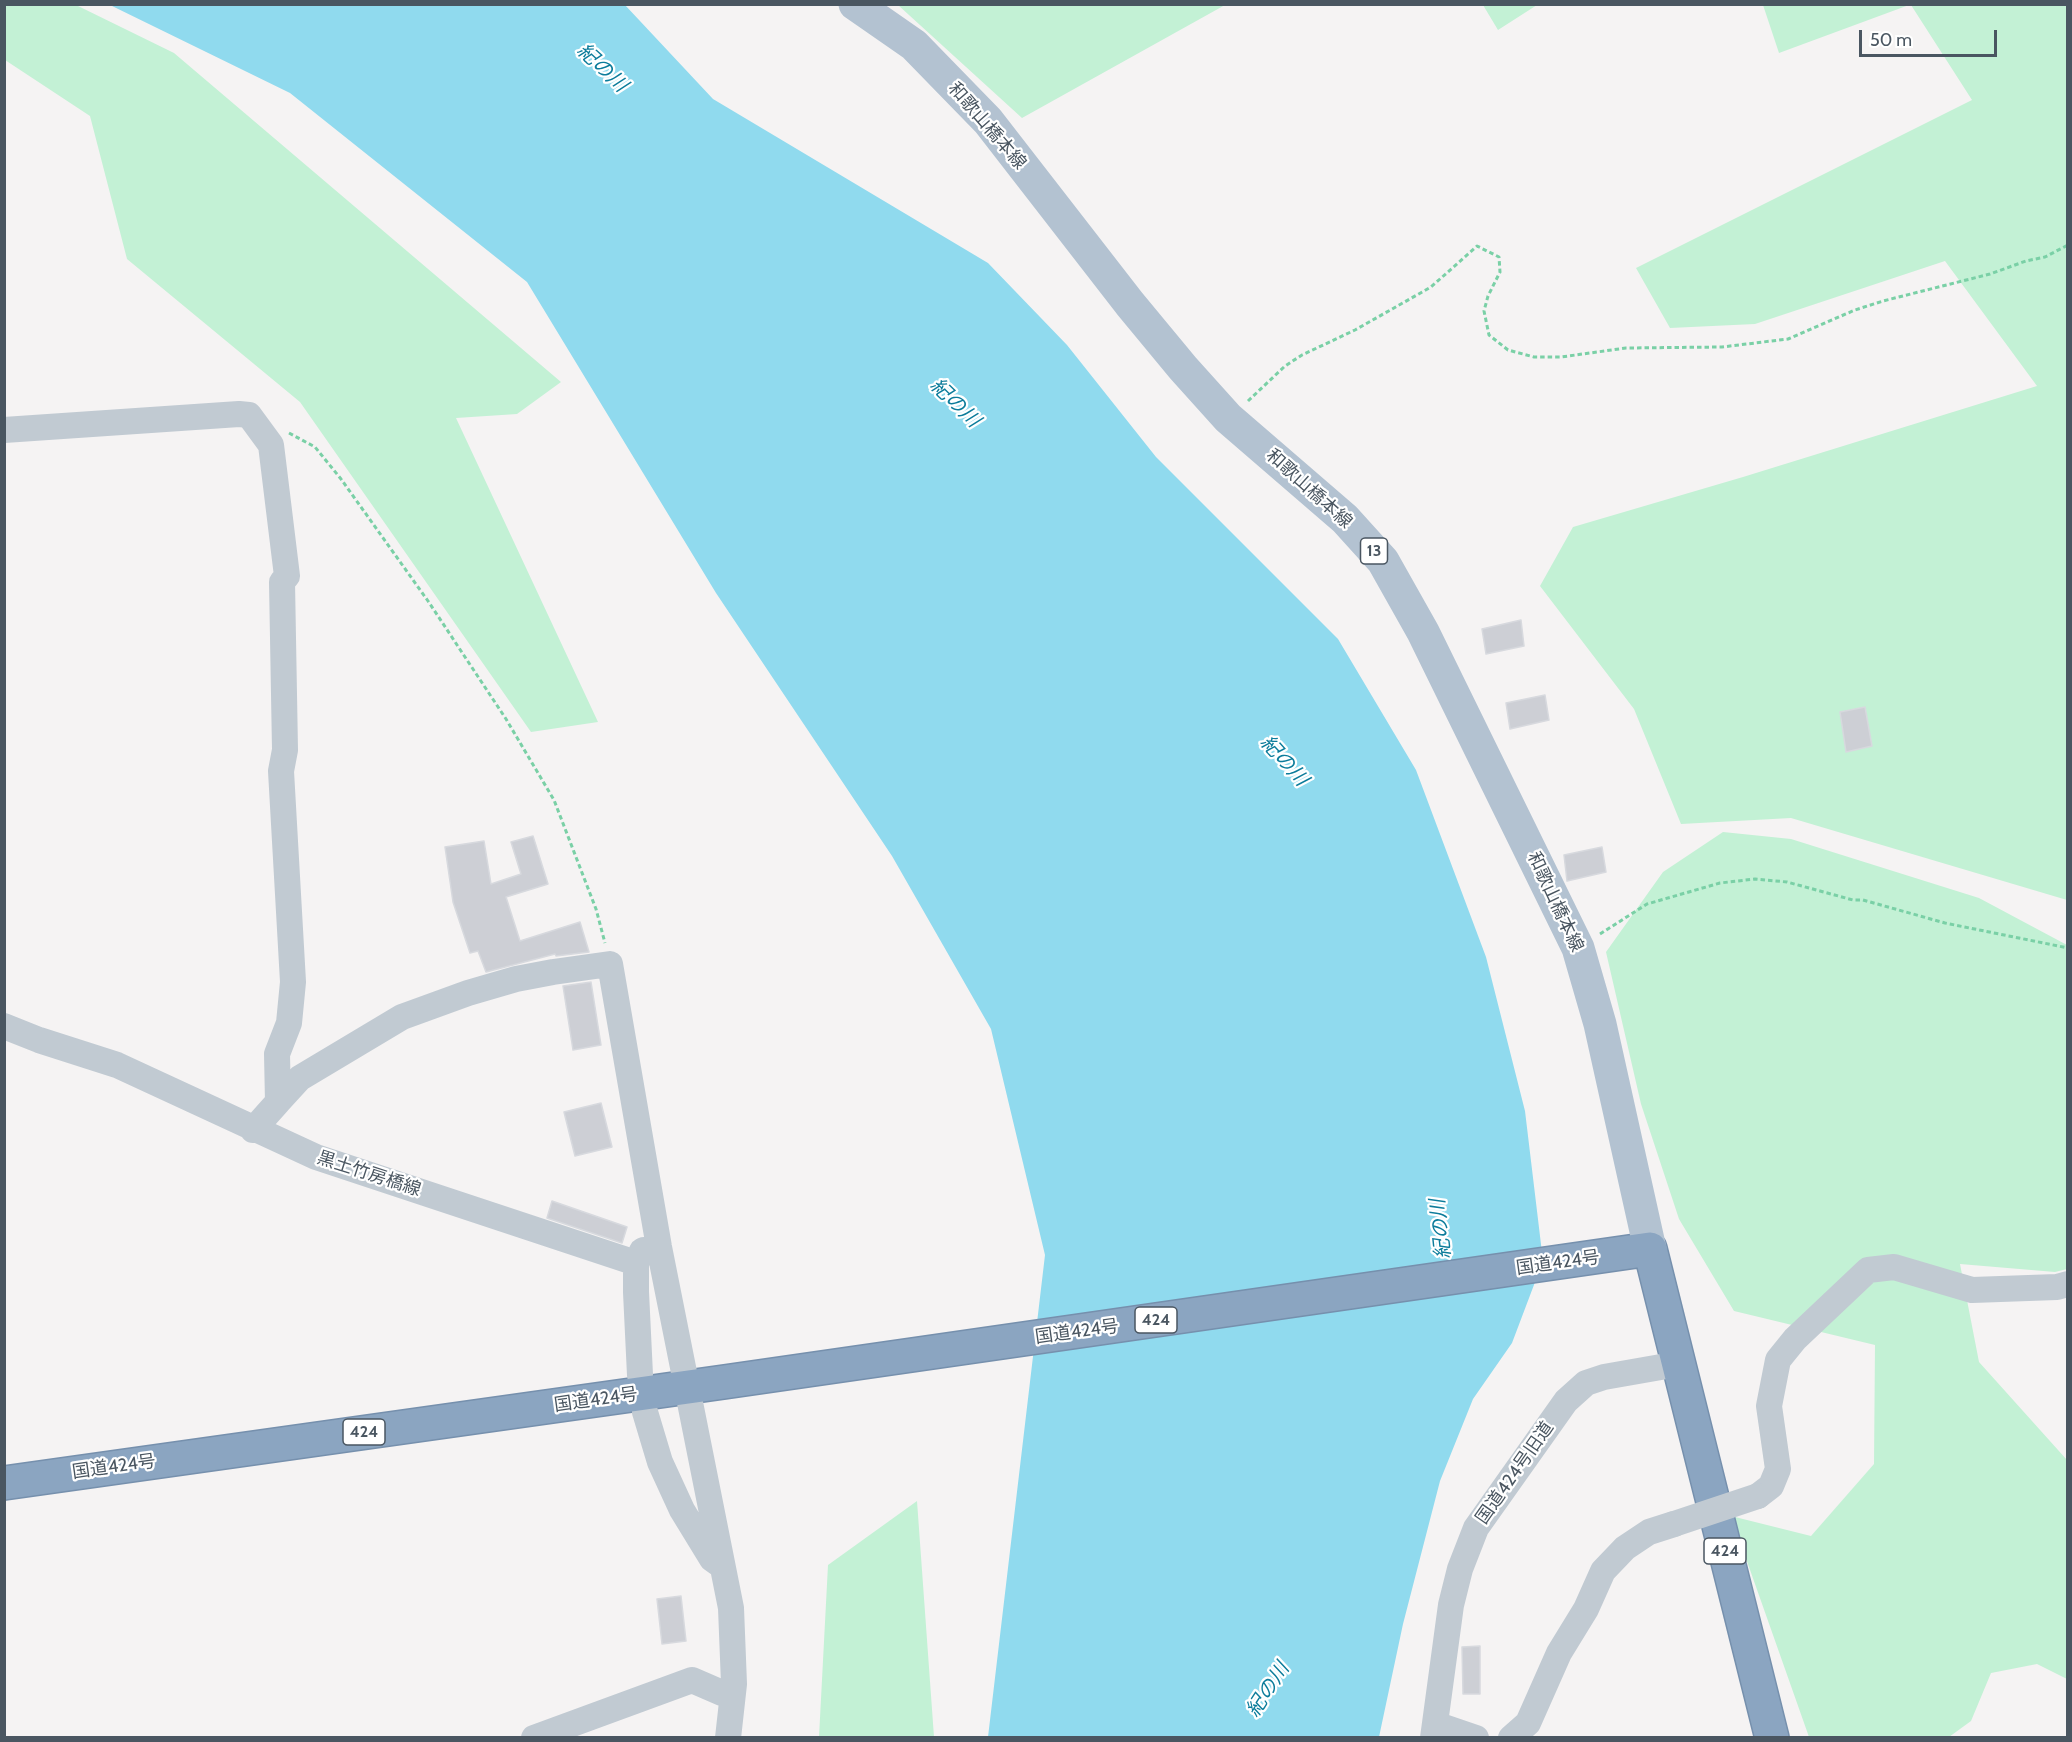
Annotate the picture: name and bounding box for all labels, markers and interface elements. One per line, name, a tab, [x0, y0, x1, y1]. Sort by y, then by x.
scale bar	[1862, 18, 2000, 56]
text: 50 m	[1870, 29, 1912, 51]
water label: 紀の川	[572, 39, 632, 97]
street label: 和歌山橋本線	[943, 78, 1031, 174]
water label: 紀の川	[925, 374, 985, 432]
street label: 和歌山橋本線	[1262, 445, 1356, 533]
road number: 13	[1360, 538, 1388, 564]
water label: 紀の川	[1255, 731, 1313, 791]
street label: 和歌山橋本線	[1522, 848, 1588, 956]
street label: 黒土竹房橋線	[314, 1147, 424, 1201]
water label: 紀の川	[1426, 1198, 1456, 1260]
street label: 国道424号	[1515, 1246, 1601, 1280]
road number: 424	[1135, 1307, 1177, 1333]
street label: 国道424号	[1034, 1315, 1120, 1349]
street label: 国道424号	[553, 1383, 639, 1417]
street label: 国道424号旧道	[1472, 1418, 1558, 1528]
road number: 424	[343, 1419, 385, 1445]
street label: 国道424号	[71, 1450, 157, 1484]
road number: 424	[1704, 1538, 1746, 1564]
water label: 紀の川	[1242, 1658, 1294, 1722]

